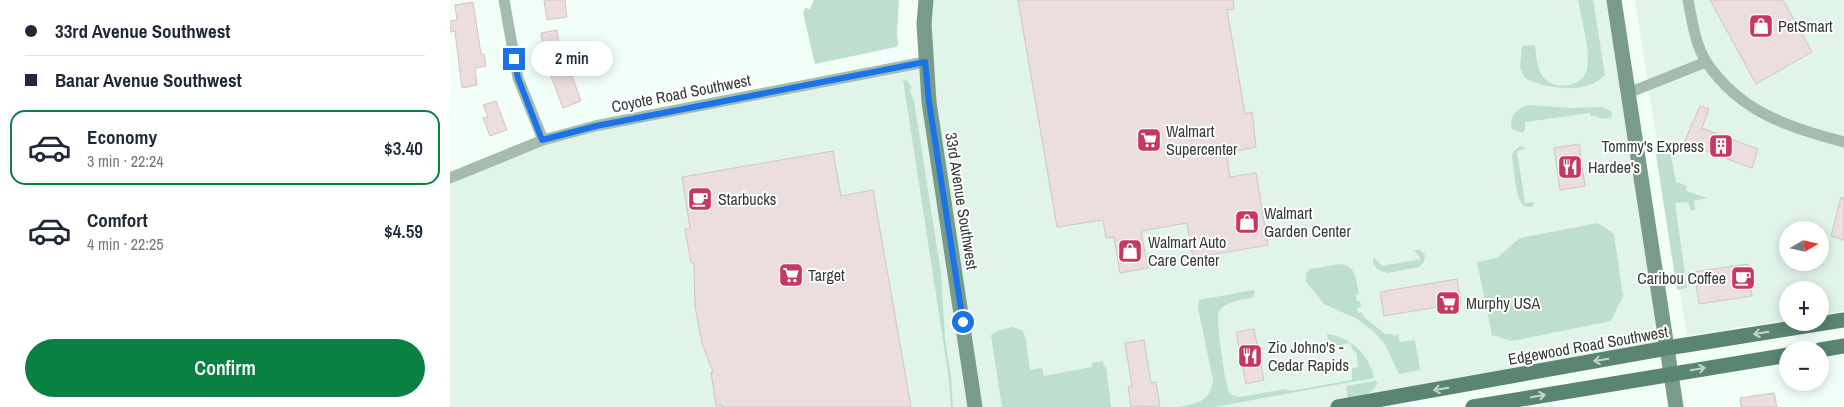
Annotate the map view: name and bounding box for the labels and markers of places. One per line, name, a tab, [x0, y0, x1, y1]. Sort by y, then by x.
shop icon: PetSmart	[1748, 13, 1774, 39]
place label: PetSmart	[1778, 15, 1833, 37]
place label: Walmart Supercenter	[1166, 120, 1238, 160]
supermarket icon: Walmart Supercenter	[1136, 127, 1162, 153]
building icon: Tommy's Express	[1708, 133, 1734, 159]
place label: Tommy's Express	[1602, 135, 1704, 157]
restaurant icon: Hardee's	[1557, 154, 1583, 180]
place label: Hardee's	[1588, 156, 1640, 178]
cafe icon: Starbucks	[687, 186, 713, 212]
place label: Starbucks	[718, 188, 776, 210]
place label: Walmart Garden Center	[1264, 202, 1351, 242]
shop icon: Walmart Garden Center	[1234, 209, 1260, 235]
place label: Walmart Auto Care Center	[1148, 231, 1226, 271]
shop icon: Walmart Auto Care Center	[1117, 238, 1143, 264]
supermarket icon: Target	[778, 262, 804, 288]
place label: Target	[808, 264, 845, 286]
cafe icon: Caribou Coffee	[1730, 265, 1756, 291]
place label: Caribou Coffee	[1637, 267, 1726, 289]
supermarket icon: Murphy USA	[1435, 290, 1461, 316]
place label: Murphy USA	[1466, 292, 1541, 314]
place label: Zio Johno's - Cedar Rapids	[1268, 336, 1349, 376]
restaurant icon: Zio Johno's - Cedar Rapids	[1237, 343, 1263, 369]

